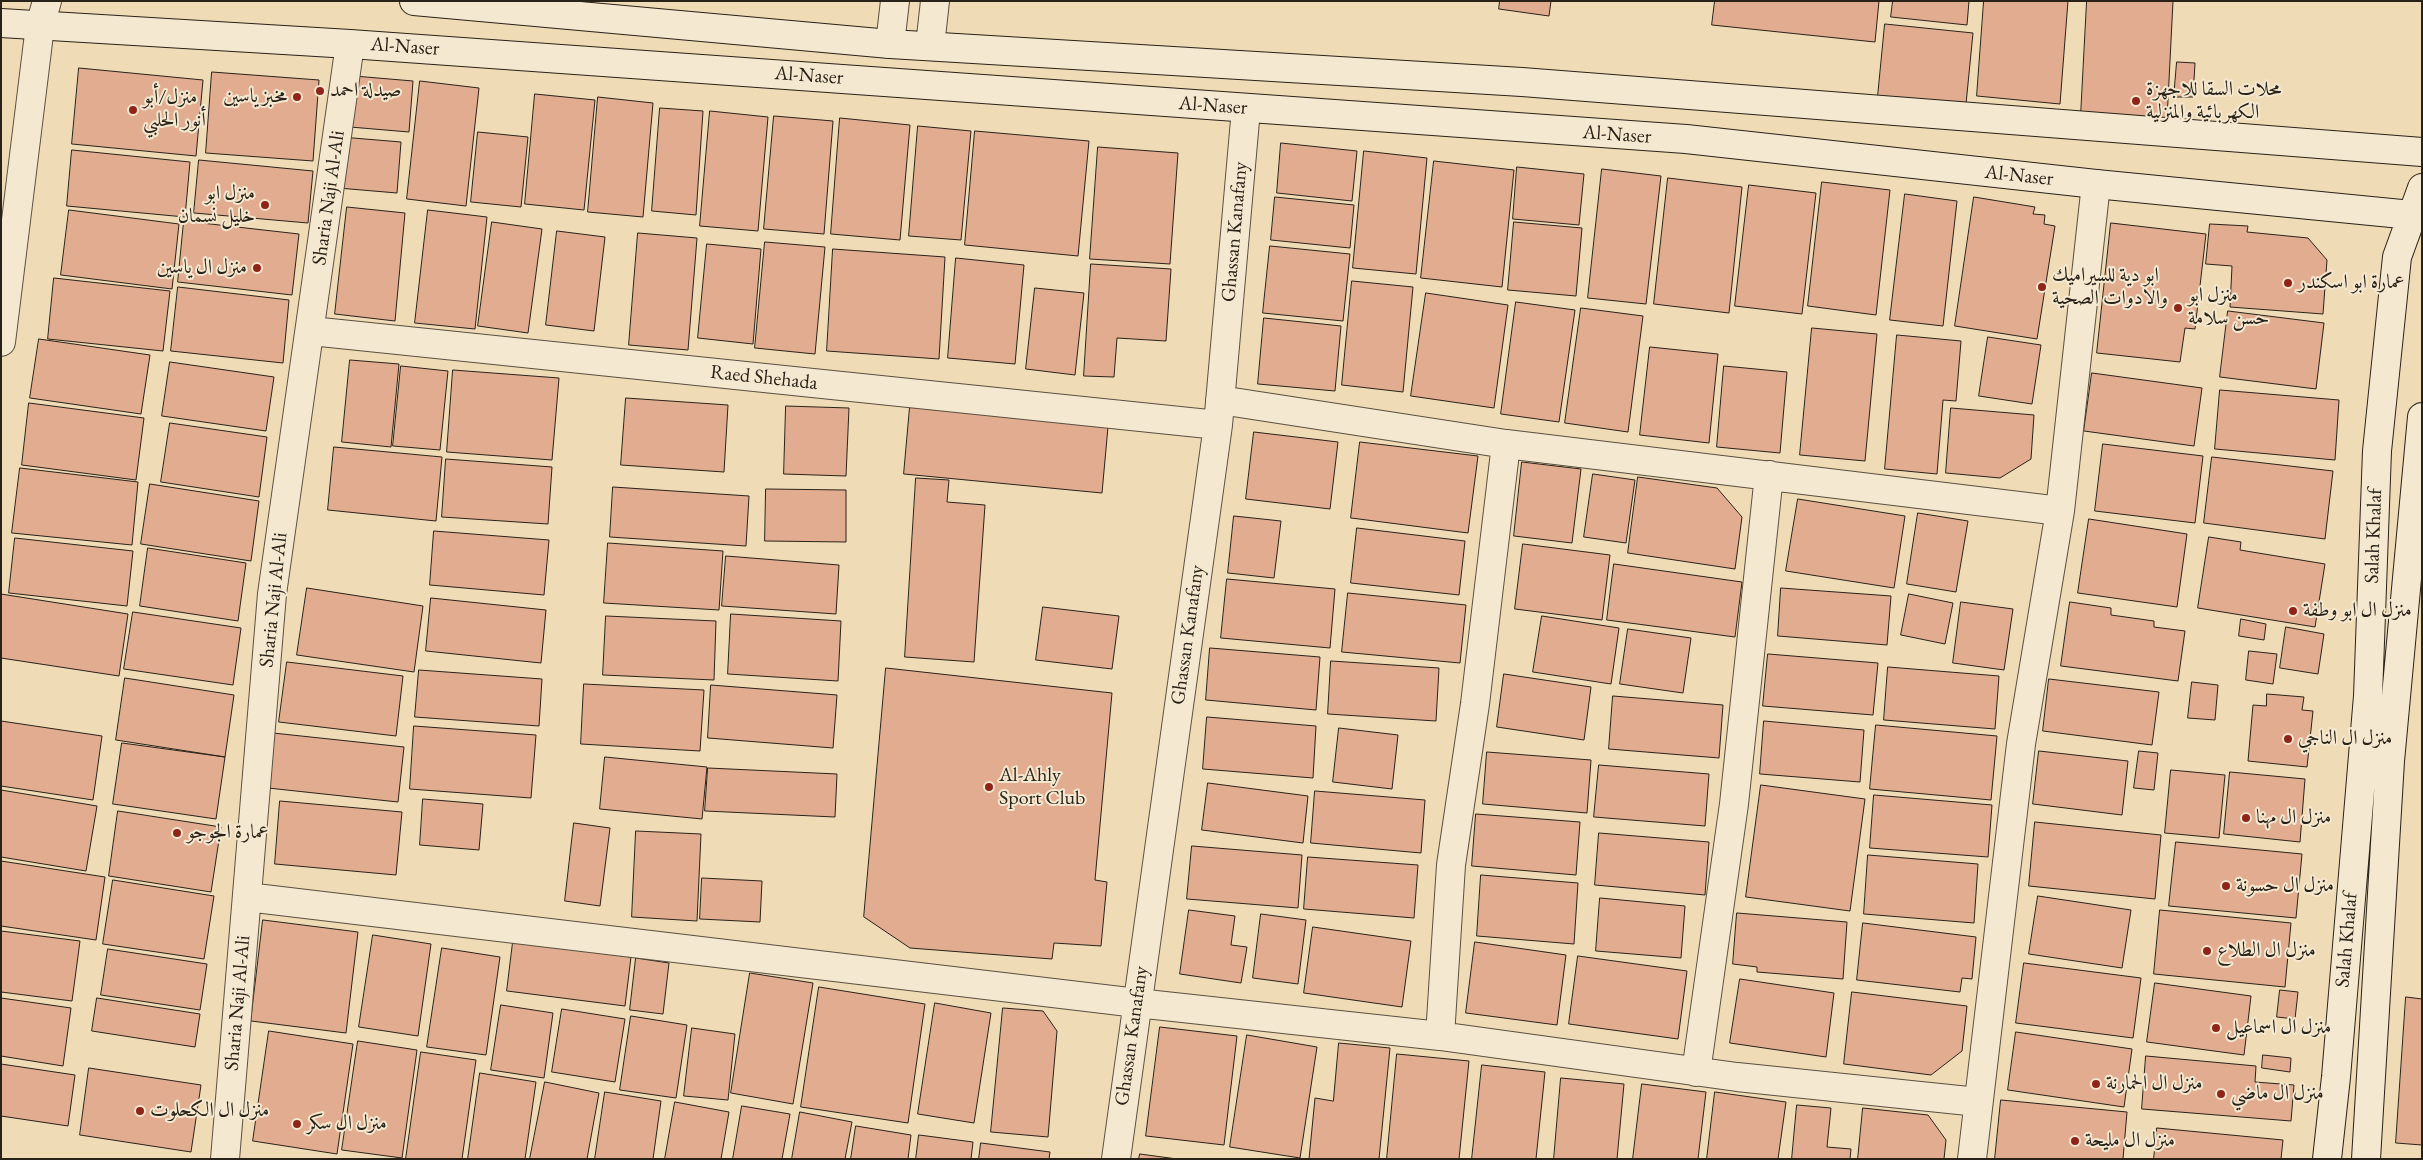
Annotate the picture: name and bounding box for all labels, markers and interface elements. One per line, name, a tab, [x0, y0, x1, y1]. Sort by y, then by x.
street label: Al-Naser	[370, 33, 440, 61]
street label: Al-Naser	[774, 62, 844, 90]
place label: محلات السقا للاجهزة الكهربائية والمنزلية	[2146, 78, 2281, 125]
place label: صيدلة احمد	[330, 79, 402, 103]
place label: مخبز ياسين	[223, 85, 287, 109]
marker: صيدلة احمد	[314, 85, 326, 97]
place label: منزل/أبو أنور الحلبي	[143, 86, 206, 133]
marker: مخبز ياسين	[291, 91, 303, 103]
street label: Al-Naser	[1178, 92, 1248, 120]
marker: محلات السقا للاجهزة الكهربائية والمنزلية	[2130, 95, 2142, 107]
marker: منزل/أبو أنور الحلبي	[127, 104, 139, 116]
street label: Al-Naser	[1582, 121, 1652, 149]
street label: Sharia Naji Al-Ali	[308, 129, 350, 267]
street label: Al-Naser	[1983, 160, 2055, 192]
street label: Ghassan Kanafany	[1217, 161, 1253, 303]
place label: منزل ابو خليل نسمان	[178, 182, 255, 229]
marker: منزل ابو خليل نسمان	[259, 199, 271, 211]
place label: منزل ال ياسين	[157, 256, 247, 280]
marker: منزل ال ياسين	[251, 262, 263, 274]
place label: ابو دية للسيراميك والادوات الصحية	[2052, 264, 2168, 311]
place label: عمارة ابو اسكندر	[2298, 271, 2405, 295]
marker: عمارة ابو اسكندر	[2282, 277, 2294, 289]
marker: ابو دية للسيراميك والادوات الصحية	[2036, 281, 2048, 293]
place label: منزل ابو حسن سلامة	[2188, 284, 2269, 331]
marker: منزل ابو حسن سلامة	[2172, 302, 2184, 314]
street label: Raed Shehada	[709, 360, 819, 396]
street label: Salah Khalaf	[2360, 488, 2388, 584]
street label: Sharia Naji Al-Ali	[255, 531, 293, 669]
street label: Ghassan Kanafany	[1166, 564, 1210, 706]
place label: منزل ال ابو وطفة	[2303, 599, 2412, 623]
marker: منزل ال ابو وطفة	[2287, 605, 2299, 617]
place label: منزل ال الناجي	[2298, 727, 2392, 751]
marker: منزل ال الناجي	[2282, 733, 2294, 745]
place label: Al-Ahly Sport Club	[999, 764, 1085, 811]
marker: Al-Ahly Sport Club	[983, 781, 995, 793]
place label: منزل ال مهنا	[2256, 806, 2331, 830]
marker: منزل ال مهنا	[2240, 812, 2252, 824]
place label: عمارة الجوجو	[187, 821, 269, 845]
marker: عمارة الجوجو	[171, 827, 183, 839]
place label: منزل ال حسونة	[2236, 874, 2334, 898]
marker: منزل ال حسونة	[2220, 880, 2232, 892]
street label: Salah Khalaf	[2331, 891, 2363, 989]
street label: Sharia Naji Al-Ali	[220, 934, 256, 1072]
place label: منزل ال الطلاع	[2217, 939, 2316, 963]
marker: منزل ال الطلاع	[2201, 945, 2213, 957]
street label: Ghassan Kanafany	[1110, 965, 1154, 1107]
place label: منزل ال اسماعيل	[2226, 1016, 2331, 1040]
marker: منزل ال اسماعيل	[2210, 1022, 2222, 1034]
place label: منزل ال الحمارنة	[2106, 1072, 2202, 1096]
marker: منزل ال الحمارنة	[2090, 1078, 2102, 1090]
place label: منزل ال ماضي	[2231, 1082, 2324, 1106]
marker: منزل ال ماضي	[2215, 1088, 2227, 1100]
place label: منزل ال الكحلوت	[150, 1099, 269, 1123]
marker: منزل ال الكحلوت	[134, 1105, 146, 1117]
place label: منزل ال سكر	[307, 1112, 387, 1136]
marker: منزل ال سكر	[291, 1118, 303, 1130]
place label: منزل ال مليحة	[2085, 1129, 2175, 1153]
marker: منزل ال مليحة	[2069, 1135, 2081, 1147]

